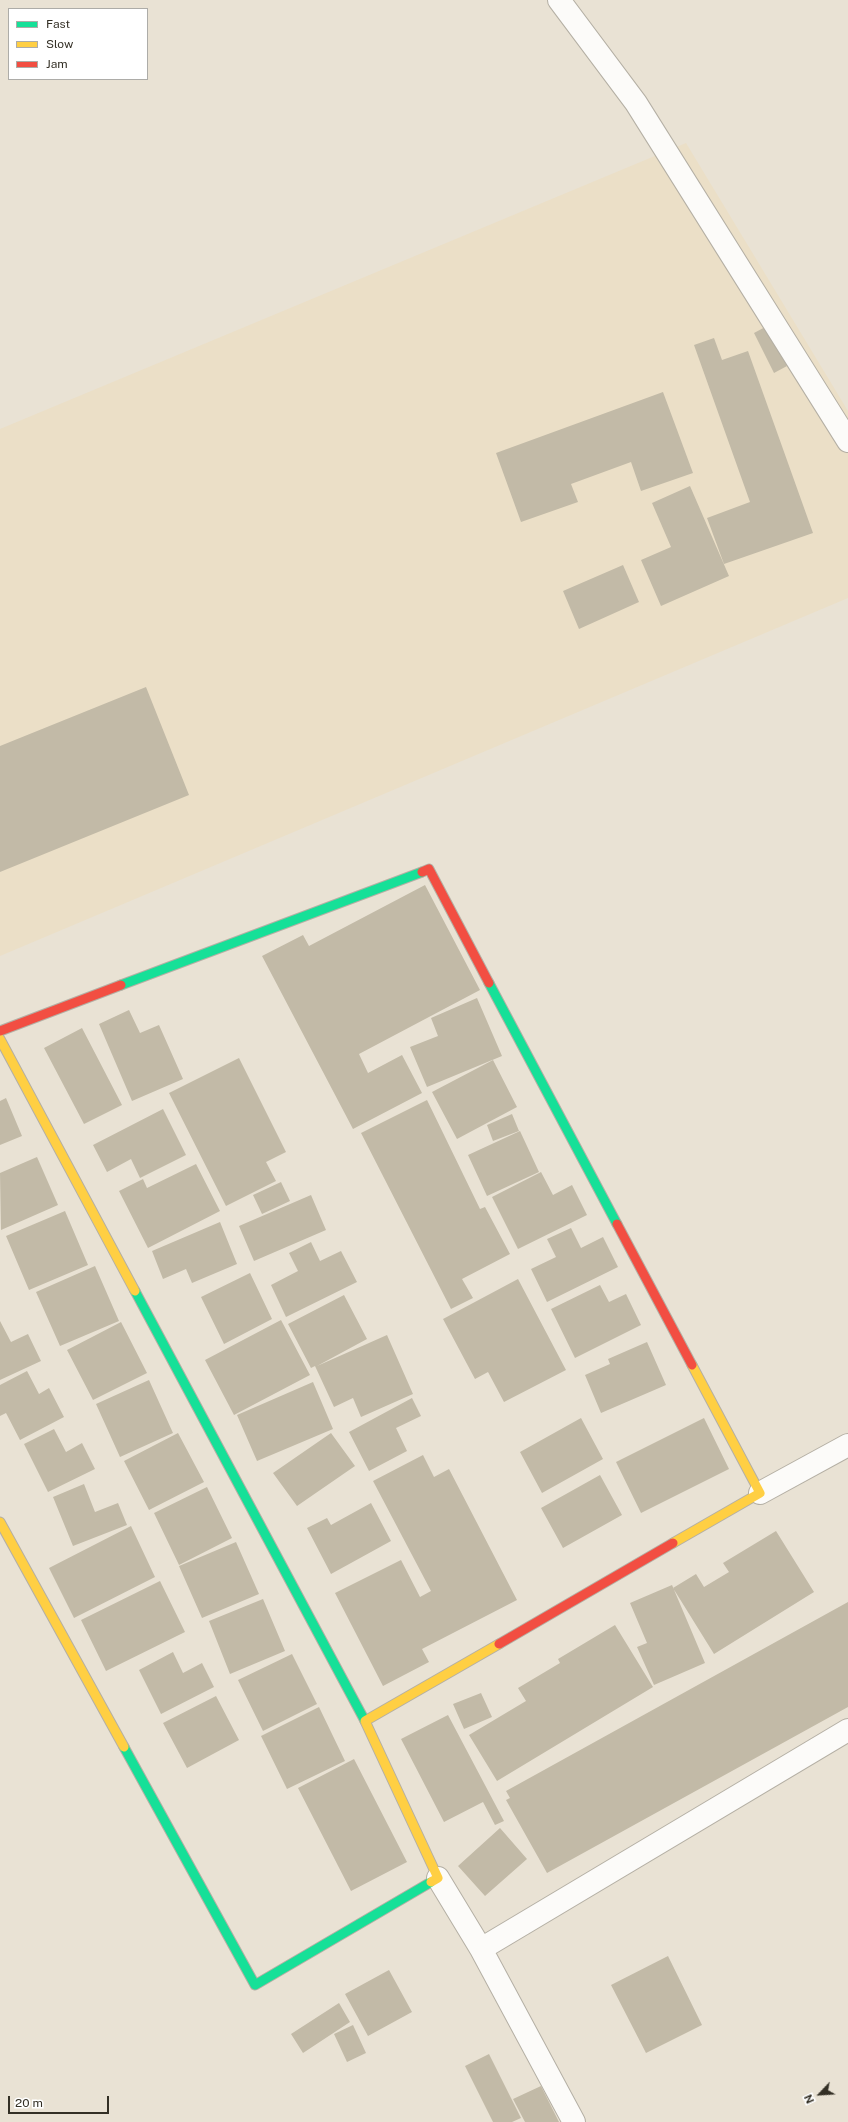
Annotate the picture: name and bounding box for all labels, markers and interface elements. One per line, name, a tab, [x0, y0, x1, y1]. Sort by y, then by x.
legend	[8, 8, 148, 80]
text: Fast	[46, 17, 70, 31]
text: Slow	[46, 37, 73, 51]
text: Jam	[46, 57, 68, 71]
north arrow	[800, 2074, 840, 2114]
scale bar	[10, 2088, 111, 2114]
text: N	[802, 2093, 816, 2106]
text: 20 m	[15, 2096, 43, 2110]

